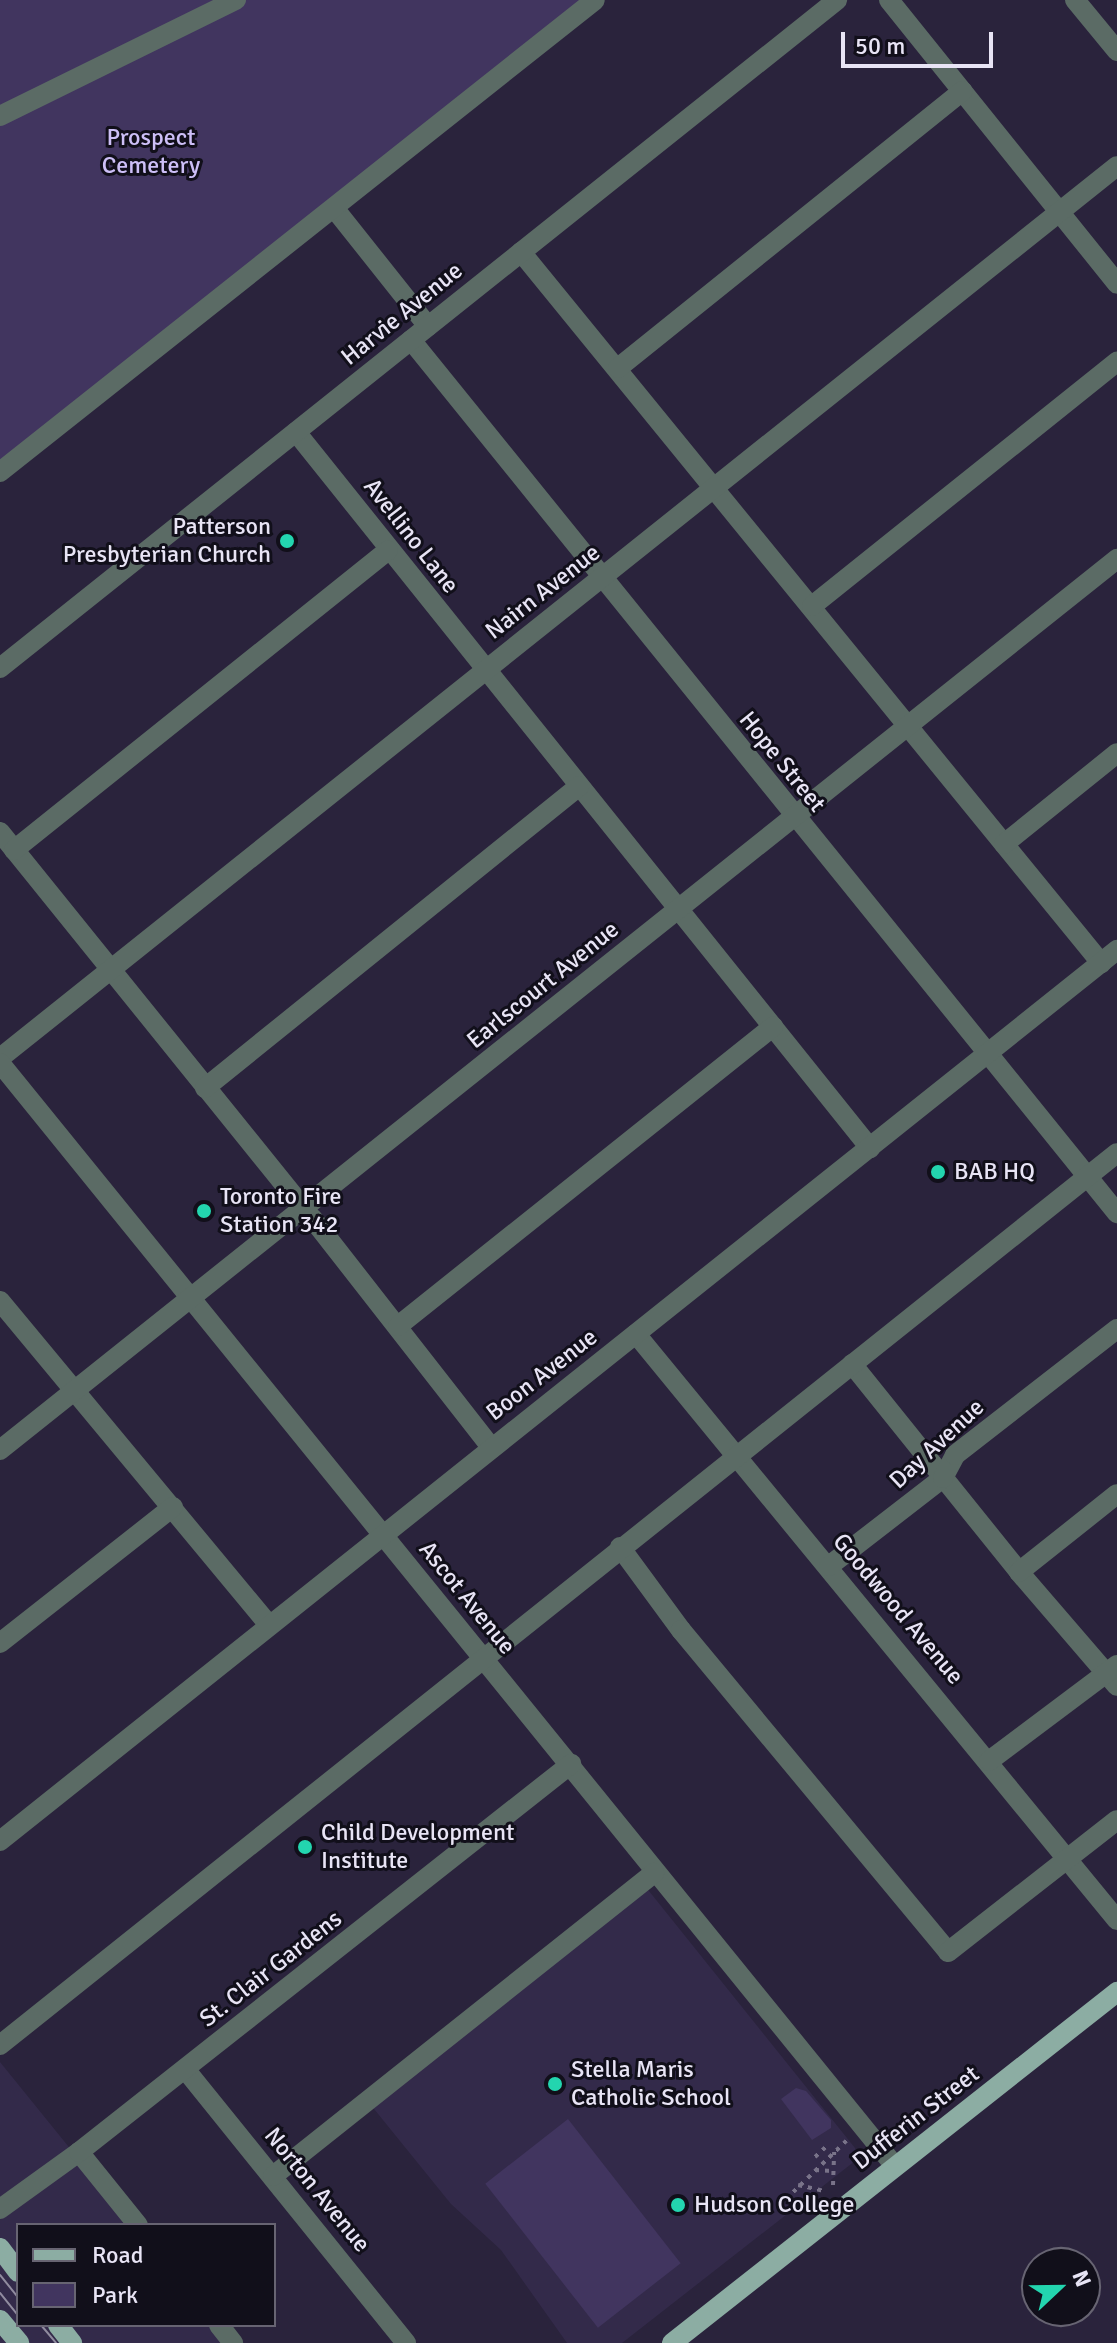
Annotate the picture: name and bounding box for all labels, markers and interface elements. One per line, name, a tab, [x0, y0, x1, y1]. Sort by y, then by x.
scale bar	[845, 16, 997, 66]
text: 50 m	[855, 31, 905, 61]
park label: Prospect Cemetery	[102, 124, 200, 180]
street label: Harvie Avenue	[336, 256, 468, 372]
street label: Avellino Lane	[357, 473, 465, 599]
place label: Patterson Presbyterian Church	[63, 513, 271, 569]
marker: Patterson Presbyterian Church	[278, 532, 296, 550]
street label: Nairn Avenue	[480, 538, 606, 646]
street label: Hope Street	[733, 706, 831, 818]
street label: Earlscourt Avenue	[461, 915, 625, 1055]
place label: BAB HQ	[954, 1158, 1035, 1186]
marker: BAB HQ	[929, 1163, 947, 1181]
place label: Toronto Fire Station 342	[220, 1183, 342, 1239]
marker: Toronto Fire Station 342	[195, 1202, 213, 1220]
street label: Boon Avenue	[481, 1323, 603, 1427]
street label: Day Avenue	[884, 1393, 990, 1495]
street label: Goodwood Avenue	[826, 1528, 970, 1690]
street label: Ascot Avenue	[413, 1536, 521, 1660]
place label: Child Development Institute	[321, 1819, 514, 1875]
marker: Child Development Institute	[296, 1838, 314, 1856]
street label: St. Clair Gardens	[194, 1905, 348, 2033]
place label: Stella Maris Catholic School	[571, 2056, 731, 2112]
street label: Dufferin Street	[847, 2060, 985, 2176]
marker: Stella Maris Catholic School	[546, 2075, 564, 2093]
street label: Norton Avenue	[258, 2122, 376, 2258]
place label: Hudson College	[694, 2191, 854, 2219]
marker: Hudson College	[669, 2196, 687, 2214]
legend	[16, 2223, 276, 2327]
text: Road	[92, 2240, 143, 2270]
north arrow	[1021, 2247, 1101, 2327]
text: N	[1066, 2266, 1097, 2291]
text: Park	[92, 2280, 138, 2310]

